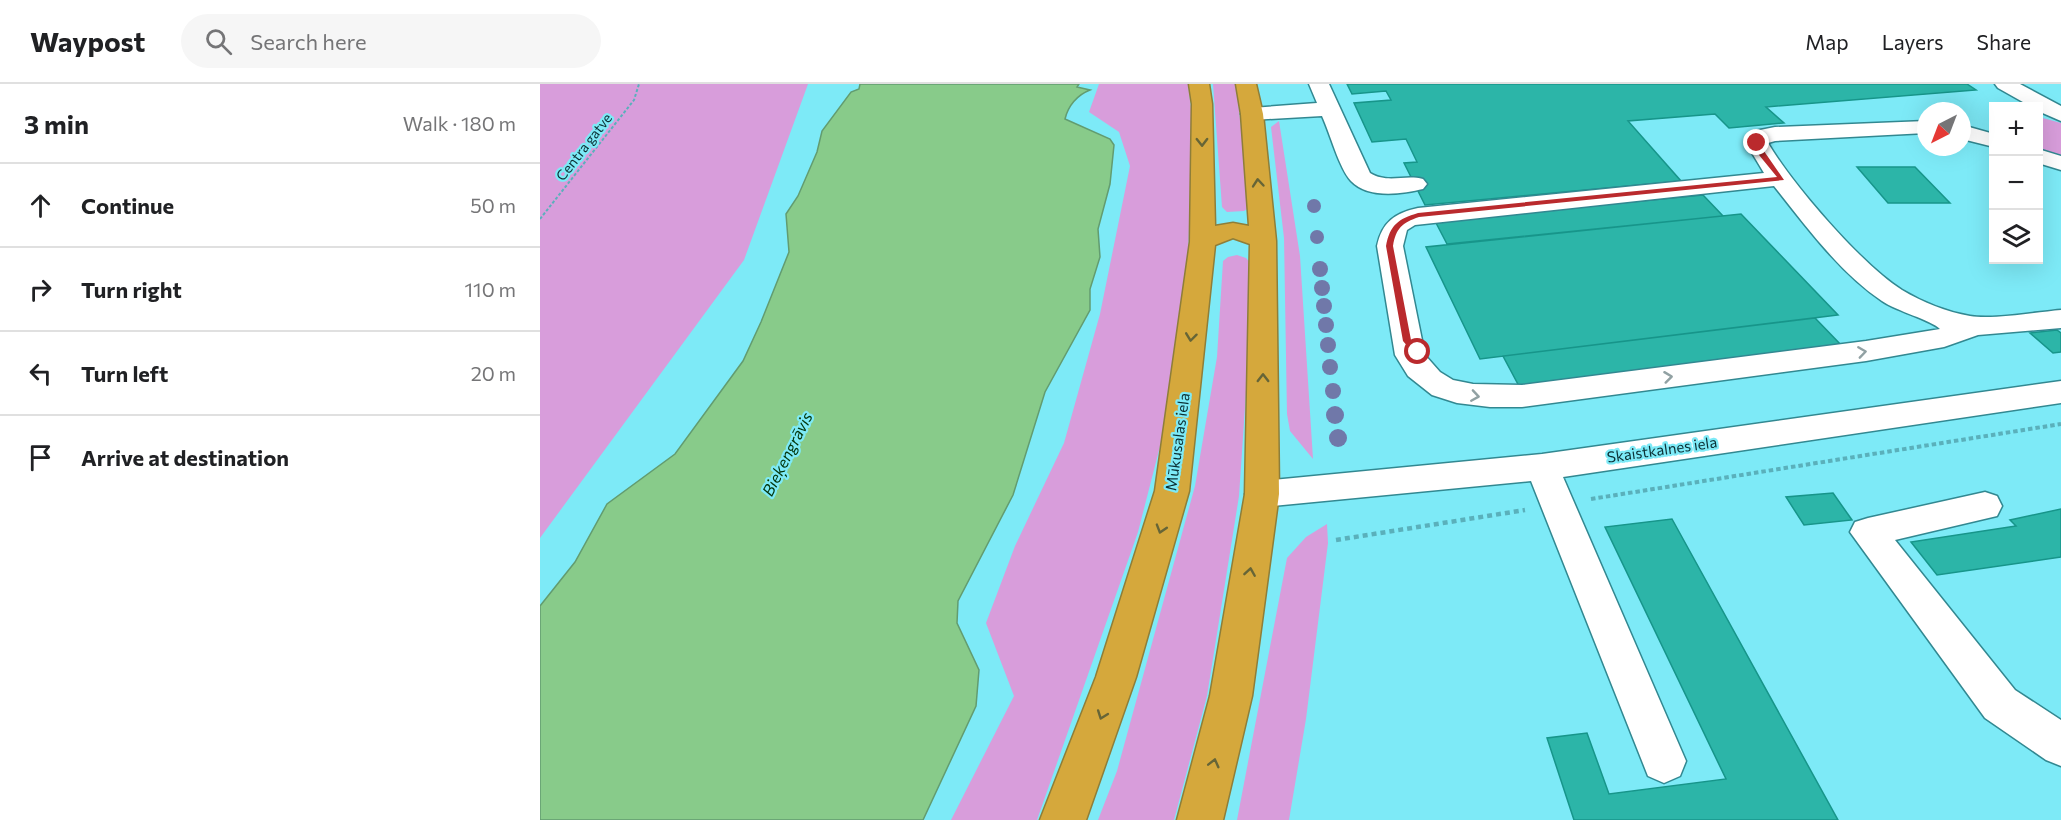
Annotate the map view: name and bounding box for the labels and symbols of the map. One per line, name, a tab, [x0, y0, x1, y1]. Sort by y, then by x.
north arrow	[1917, 102, 1971, 156]
street label: Centra gatve	[552, 110, 615, 184]
route end	[1743, 129, 1769, 155]
one-way arrow	[1196, 138, 1208, 147]
one-way arrow	[1252, 178, 1265, 187]
one-way arrow	[1186, 332, 1198, 341]
route start	[1404, 338, 1430, 364]
one-way arrow	[1857, 346, 1866, 358]
one-way arrow	[1664, 371, 1673, 384]
one-way arrow	[1257, 373, 1269, 382]
one-way arrow	[1469, 389, 1479, 402]
street label: Mūkusalas iela	[1161, 392, 1193, 492]
water label: Bieķengrāvis	[757, 409, 818, 500]
street label: Skaistkalnes iela	[1606, 432, 1718, 466]
one-way arrow	[1156, 523, 1168, 534]
one-way arrow	[1244, 567, 1256, 576]
one-way arrow	[1097, 708, 1109, 719]
one-way arrow	[1207, 758, 1220, 768]

